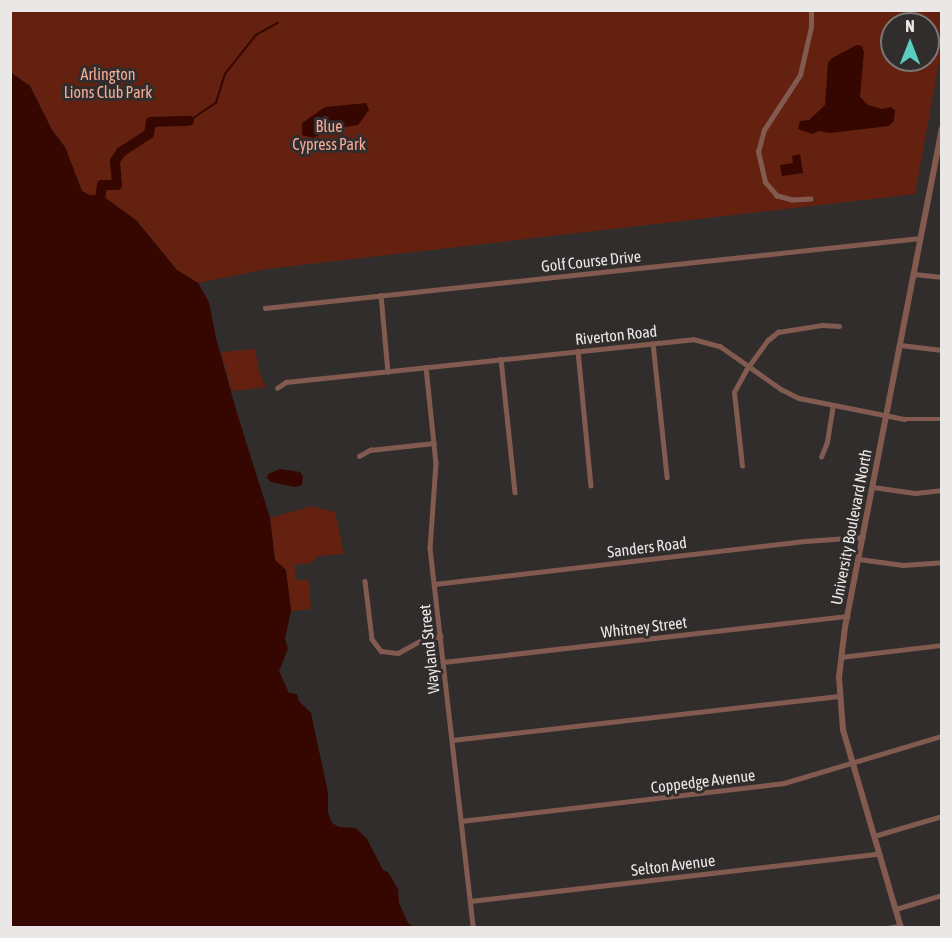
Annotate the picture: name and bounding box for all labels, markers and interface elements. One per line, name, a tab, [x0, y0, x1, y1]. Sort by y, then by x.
north arrow	[880, 12, 940, 72]
text: N	[905, 17, 915, 35]
park label: Arlington Lions Club Park	[64, 64, 152, 102]
park label: Blue Cypress Park	[292, 116, 366, 154]
street label: Golf Course Drive	[540, 246, 642, 276]
street label: Riverton Road	[574, 321, 658, 349]
street label: University Boulevard North	[826, 447, 876, 607]
street label: Sanders Road	[606, 533, 688, 561]
street label: Wayland Street	[415, 604, 443, 694]
street label: Whitney Street	[600, 612, 688, 642]
street label: Coppedge Avenue	[650, 765, 756, 797]
street label: Selton Avenue	[630, 850, 716, 880]

